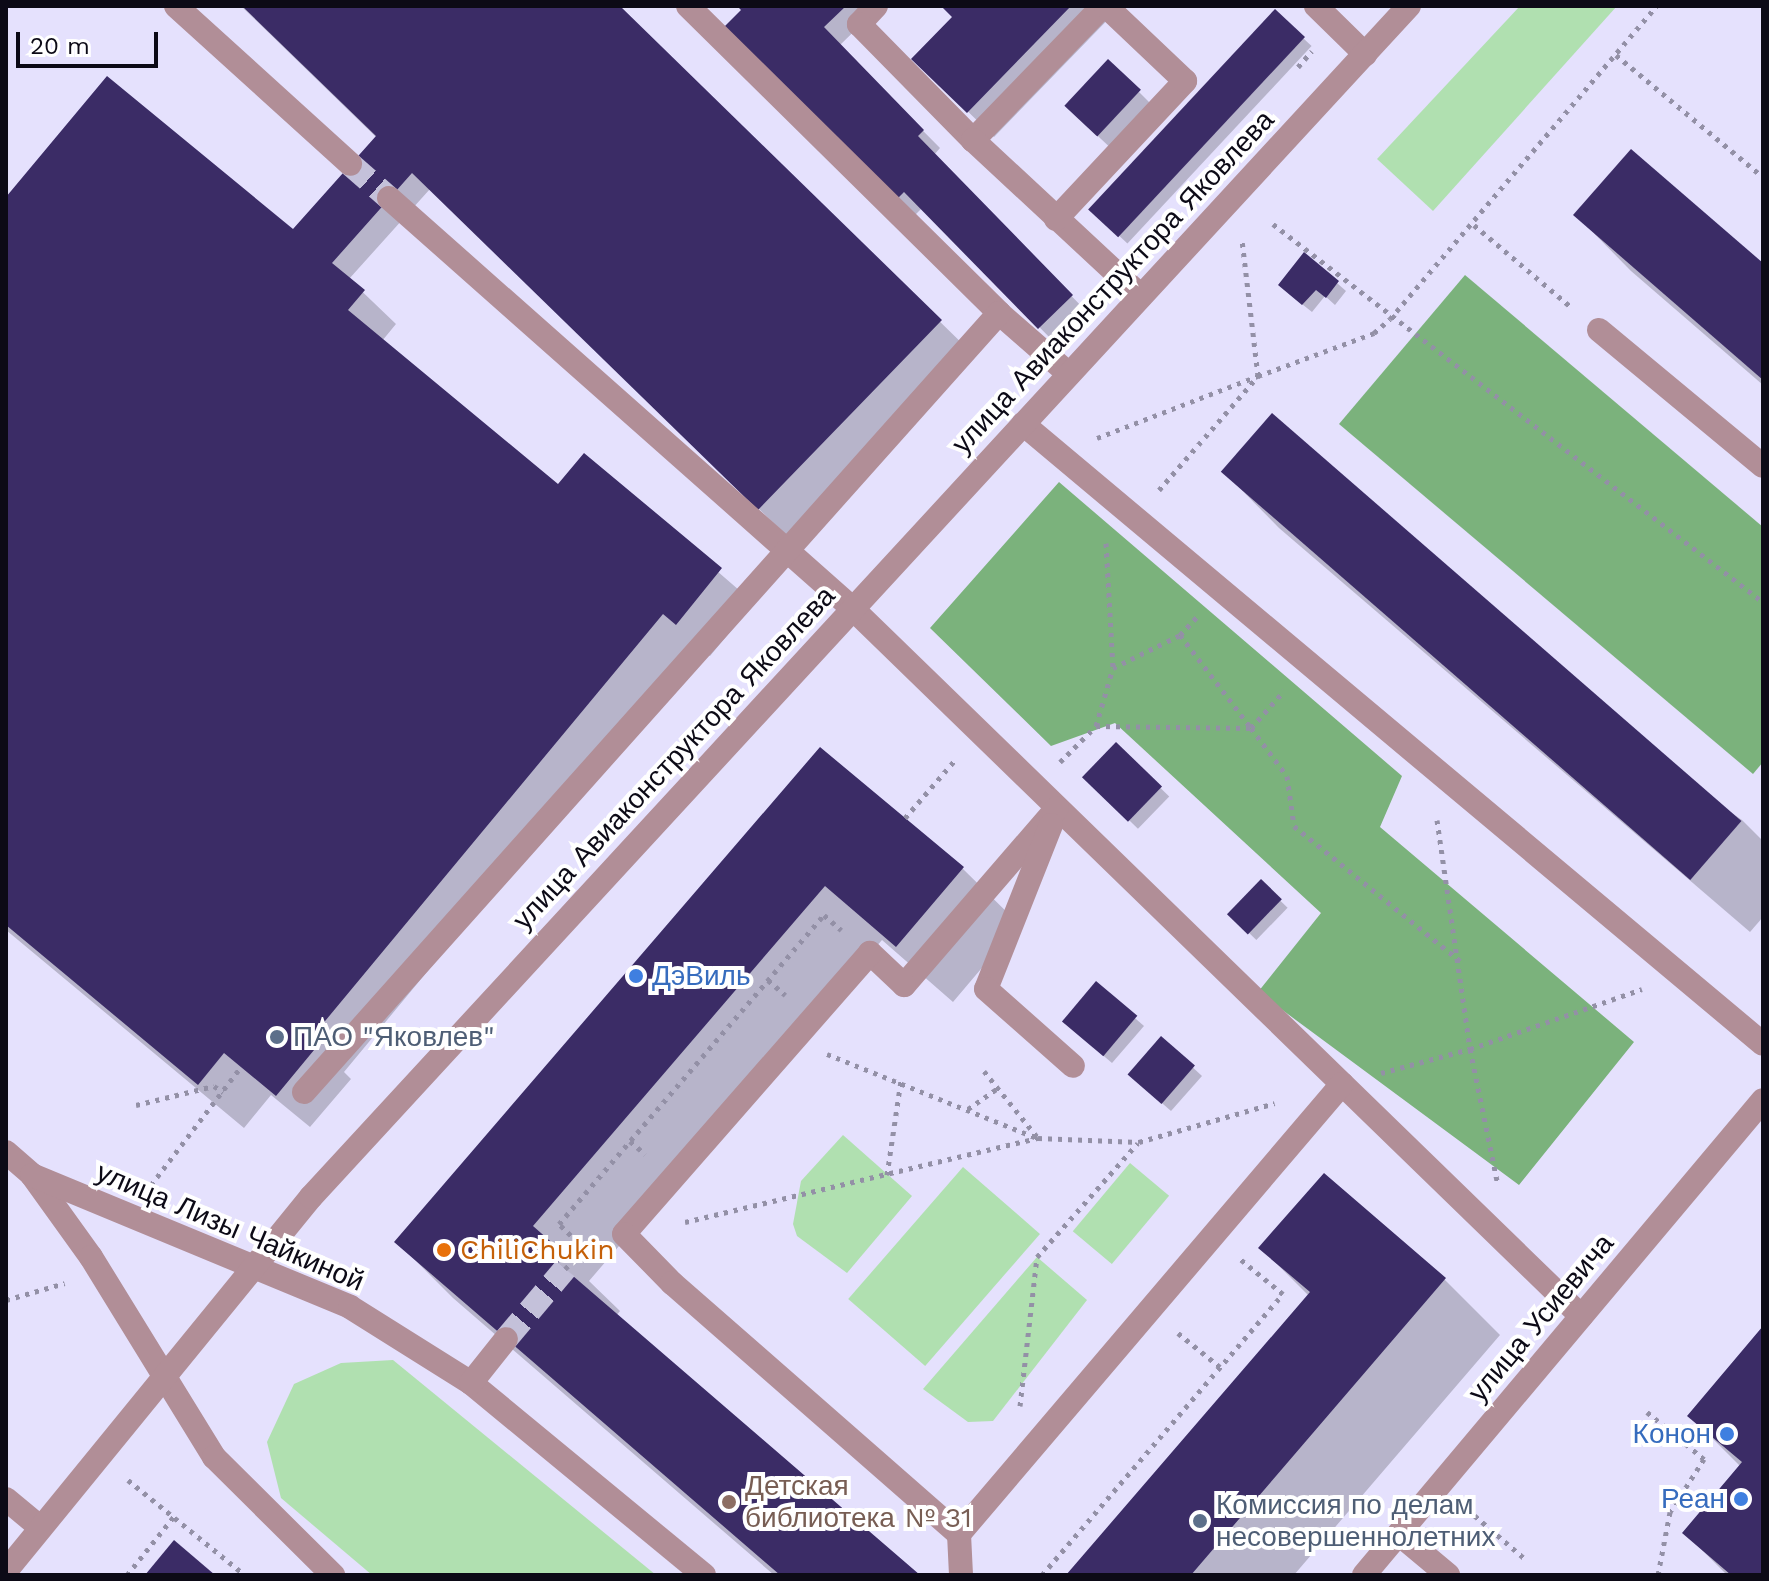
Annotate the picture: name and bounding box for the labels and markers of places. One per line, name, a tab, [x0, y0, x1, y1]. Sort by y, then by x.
place label: ДэВиль	[652, 959, 750, 993]
marker: ДэВиль	[627, 967, 645, 985]
place label: ПАО "Яковлев"	[293, 1020, 494, 1054]
marker: ПАО "Яковлев"	[268, 1028, 286, 1046]
place label: ChiliChukin	[460, 1233, 614, 1267]
marker: ChiliChukin	[435, 1241, 453, 1259]
place label: Конон	[1633, 1417, 1711, 1451]
marker: Конон	[1718, 1425, 1736, 1443]
place label: Детская библиотека № 31	[745, 1469, 972, 1535]
place label: Реан	[1661, 1482, 1725, 1516]
place label: Комиссия по делам несовершеннолетних	[1216, 1488, 1495, 1554]
marker: Реан	[1732, 1490, 1750, 1508]
marker: Детская библиотека № 31	[720, 1493, 738, 1511]
marker: Комиссия по делам несовершеннолетних	[1191, 1512, 1209, 1530]

